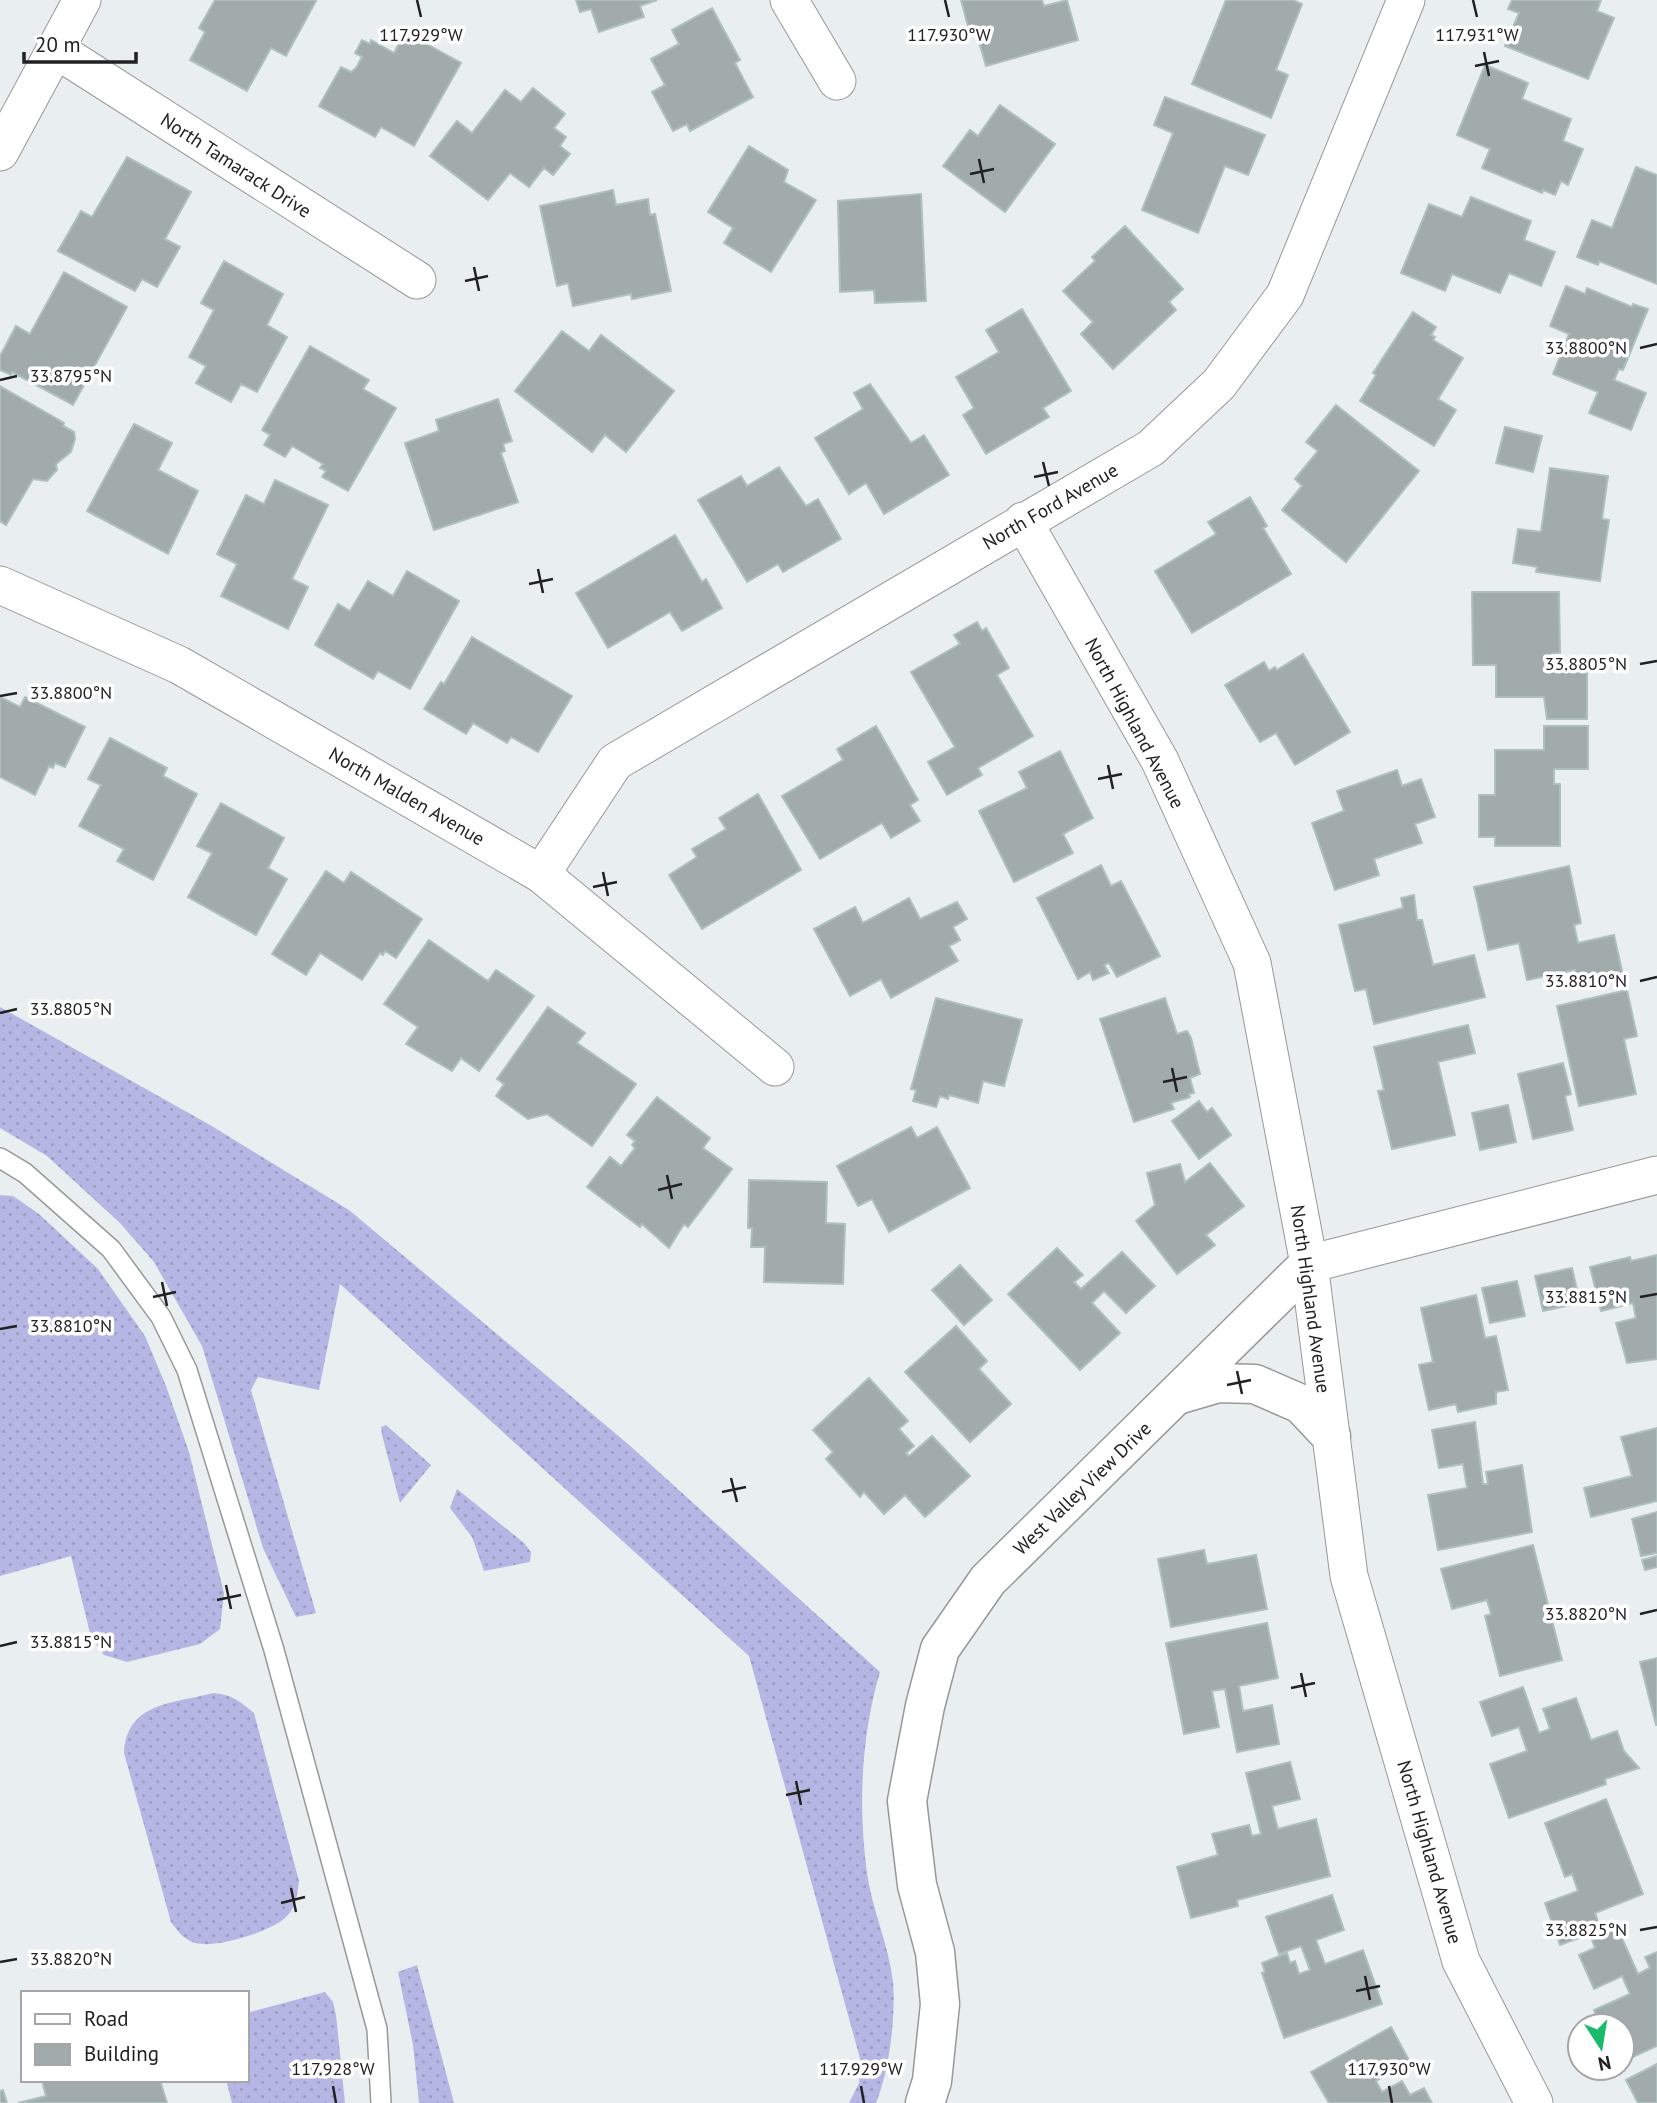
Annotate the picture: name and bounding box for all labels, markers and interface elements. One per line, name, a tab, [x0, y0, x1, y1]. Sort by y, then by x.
scale bar	[24, 21, 136, 65]
text: 117.929°W	[379, 23, 463, 46]
text: 117.930°W	[907, 23, 991, 46]
text: 117.931°W	[1435, 23, 1519, 46]
text: 20 m	[35, 31, 81, 58]
street label: North Tamarack Drive	[156, 107, 316, 223]
text: 33.8800°N	[1545, 336, 1627, 359]
text: 33.8795°N	[30, 364, 112, 387]
street label: North Ford Avenue	[978, 458, 1122, 554]
street label: North Highland Avenue	[1080, 634, 1190, 812]
text: 33.8805°N	[1545, 652, 1627, 675]
text: 33.8800°N	[30, 681, 112, 704]
street label: North Malden Avenue	[325, 742, 489, 850]
text: 33.8810°N	[1545, 969, 1627, 992]
text: 33.8805°N	[30, 997, 112, 1020]
street label: North Highland Avenue	[1286, 1203, 1336, 1395]
text: 33.8815°N	[1545, 1285, 1627, 1308]
text: 33.8810°N	[30, 1314, 112, 1337]
street label: West Valley View Drive	[1008, 1416, 1156, 1560]
text: 33.8820°N	[1545, 1602, 1627, 1625]
text: 33.8815°N	[30, 1630, 112, 1653]
street label: North Highland Avenue	[1392, 1757, 1468, 1947]
text: 33.8825°N	[1545, 1918, 1627, 1941]
text: 33.8820°N	[30, 1947, 112, 1970]
legend	[21, 1991, 248, 2082]
text: Road	[84, 2005, 128, 2032]
north arrow	[1566, 2012, 1636, 2082]
text: Building	[84, 2040, 159, 2067]
text: N	[1596, 2051, 1613, 2077]
text: 117.928°W	[291, 2057, 375, 2080]
text: 117.929°W	[819, 2057, 903, 2080]
text: 117.930°W	[1347, 2057, 1431, 2080]

